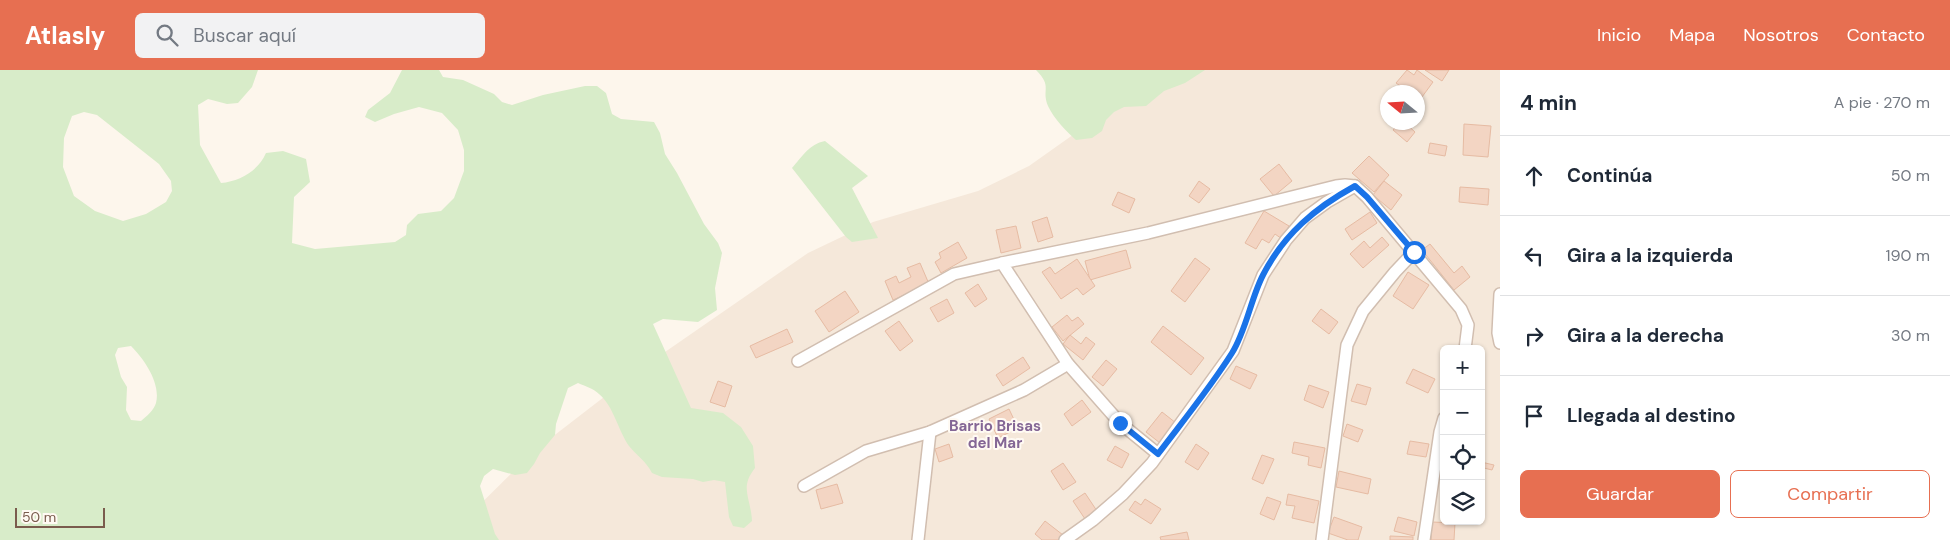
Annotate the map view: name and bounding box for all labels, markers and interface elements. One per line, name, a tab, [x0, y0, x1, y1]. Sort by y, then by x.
search box	[135, 13, 485, 58]
text: Atlasly	[25, 20, 105, 51]
icon: search	[153, 21, 181, 49]
text: Buscar aquí	[193, 23, 296, 48]
text: Inicio	[1597, 23, 1641, 47]
text: Mapa	[1669, 23, 1715, 47]
text: Nosotros	[1743, 23, 1819, 47]
text: Contacto	[1847, 23, 1925, 47]
north arrow	[1380, 85, 1425, 130]
text: 4 min	[1520, 89, 1577, 117]
text: A pie · 270 m	[1834, 92, 1930, 113]
icon: ahead	[1520, 162, 1548, 190]
text: Continúa	[1567, 163, 1652, 188]
text: 50 m	[1891, 165, 1930, 186]
route start	[1403, 241, 1426, 264]
icon: left	[1520, 242, 1548, 270]
text: Gira a la izquierda	[1567, 243, 1733, 268]
text: 190 m	[1886, 245, 1930, 266]
icon: right	[1520, 322, 1548, 350]
text: Gira a la derecha	[1567, 323, 1724, 348]
text: 30 m	[1891, 325, 1930, 346]
map controls	[1440, 345, 1485, 525]
button: +	[1440, 345, 1485, 390]
button: −	[1440, 390, 1485, 435]
icon: arrive	[1520, 402, 1548, 430]
text: Llegada al destino	[1567, 403, 1736, 428]
route end	[1109, 412, 1132, 435]
district label: Barrio Brisas del Mar	[949, 416, 1041, 453]
button: locate	[1440, 435, 1485, 480]
button: Guardar	[1520, 470, 1720, 518]
button: Compartir	[1730, 470, 1930, 518]
button: layers	[1440, 480, 1485, 525]
scale bar	[15, 505, 105, 528]
text: 50 m	[22, 508, 56, 526]

